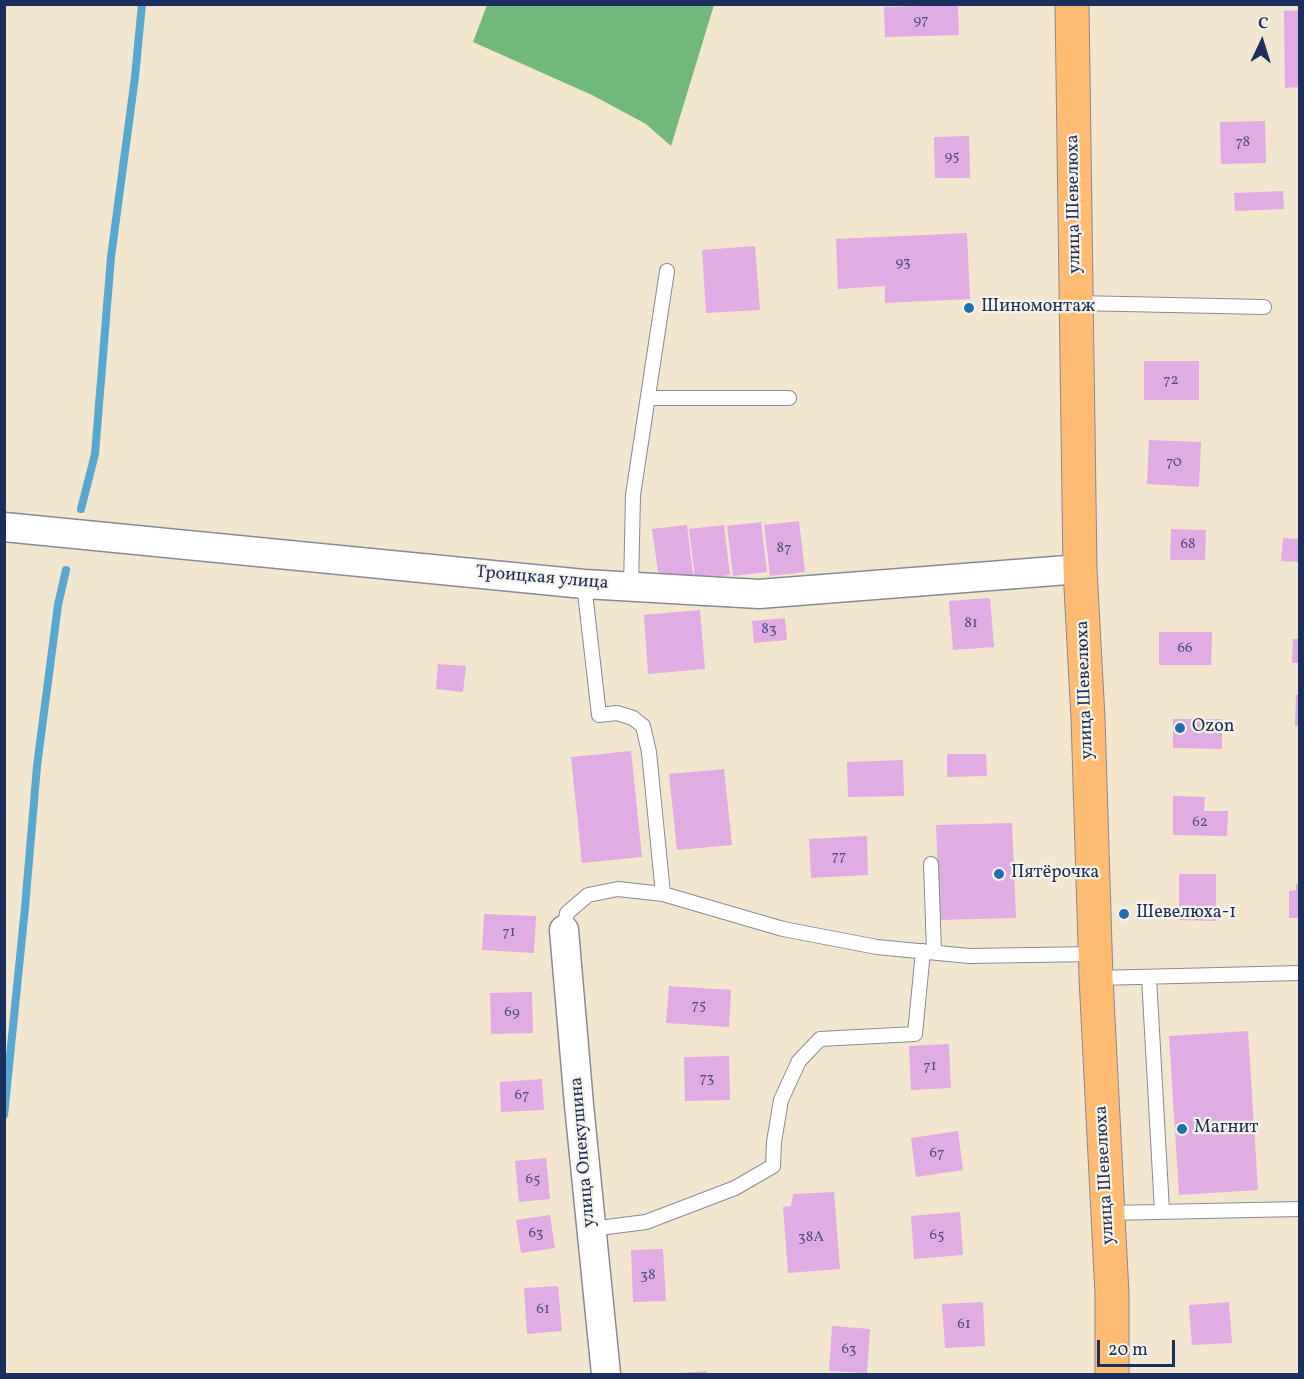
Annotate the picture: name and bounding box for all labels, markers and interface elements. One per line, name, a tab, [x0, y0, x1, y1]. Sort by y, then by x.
house number: 97	[913, 12, 929, 30]
north arrow	[1232, 12, 1292, 72]
text: С	[1257, 13, 1269, 35]
street label: улица Шевелюха	[1063, 134, 1087, 274]
house number: 78	[1236, 134, 1250, 152]
house number: 95	[945, 148, 959, 166]
house number: 93	[895, 254, 911, 272]
place label: Шиномонтаж	[981, 297, 1095, 319]
marker: Шиномонтаж	[962, 301, 976, 315]
house number: 72	[1163, 372, 1179, 390]
house number: 70	[1166, 454, 1182, 472]
house number: 68	[1180, 536, 1196, 554]
house number: 87	[777, 540, 791, 558]
street label: Троицкая улица	[475, 562, 609, 596]
house number: 81	[964, 615, 978, 633]
street label: улица Шевелюха	[1073, 620, 1099, 760]
house number: 83	[761, 621, 777, 639]
house number: 66	[1177, 640, 1193, 658]
place label: Ozon	[1192, 717, 1234, 739]
marker: Ozon	[1173, 721, 1187, 735]
house number: 62	[1192, 814, 1208, 832]
house number: 77	[832, 848, 846, 866]
place label: Пятёрочка	[1011, 863, 1099, 885]
marker: Пятёрочка	[992, 867, 1006, 881]
place label: Шевелюха-1	[1136, 903, 1236, 925]
marker: Шевелюха-1	[1117, 907, 1131, 921]
house number: 71	[502, 924, 516, 942]
house number: 75	[692, 997, 706, 1015]
house number: 69	[504, 1004, 520, 1022]
house number: 71	[923, 1058, 937, 1076]
house number: 73	[700, 1070, 714, 1088]
street label: улица Опекушина	[567, 1076, 601, 1228]
house number: 67	[515, 1087, 529, 1105]
street label: улица Шевелюха	[1092, 1105, 1120, 1245]
place label: Магнит	[1194, 1118, 1258, 1140]
marker: Магнит	[1175, 1122, 1189, 1136]
house number: 67	[930, 1145, 944, 1163]
house number: 65	[526, 1171, 540, 1189]
house number: 63	[528, 1225, 544, 1243]
house number: 65	[930, 1227, 944, 1245]
house number: 38А	[798, 1229, 824, 1247]
house number: 38	[640, 1267, 656, 1285]
house number: 61	[536, 1301, 550, 1319]
house number: 61	[957, 1316, 971, 1334]
scale bar	[1100, 1328, 1178, 1366]
text: 20 m	[1108, 1338, 1148, 1363]
house number: 63	[841, 1341, 857, 1359]

